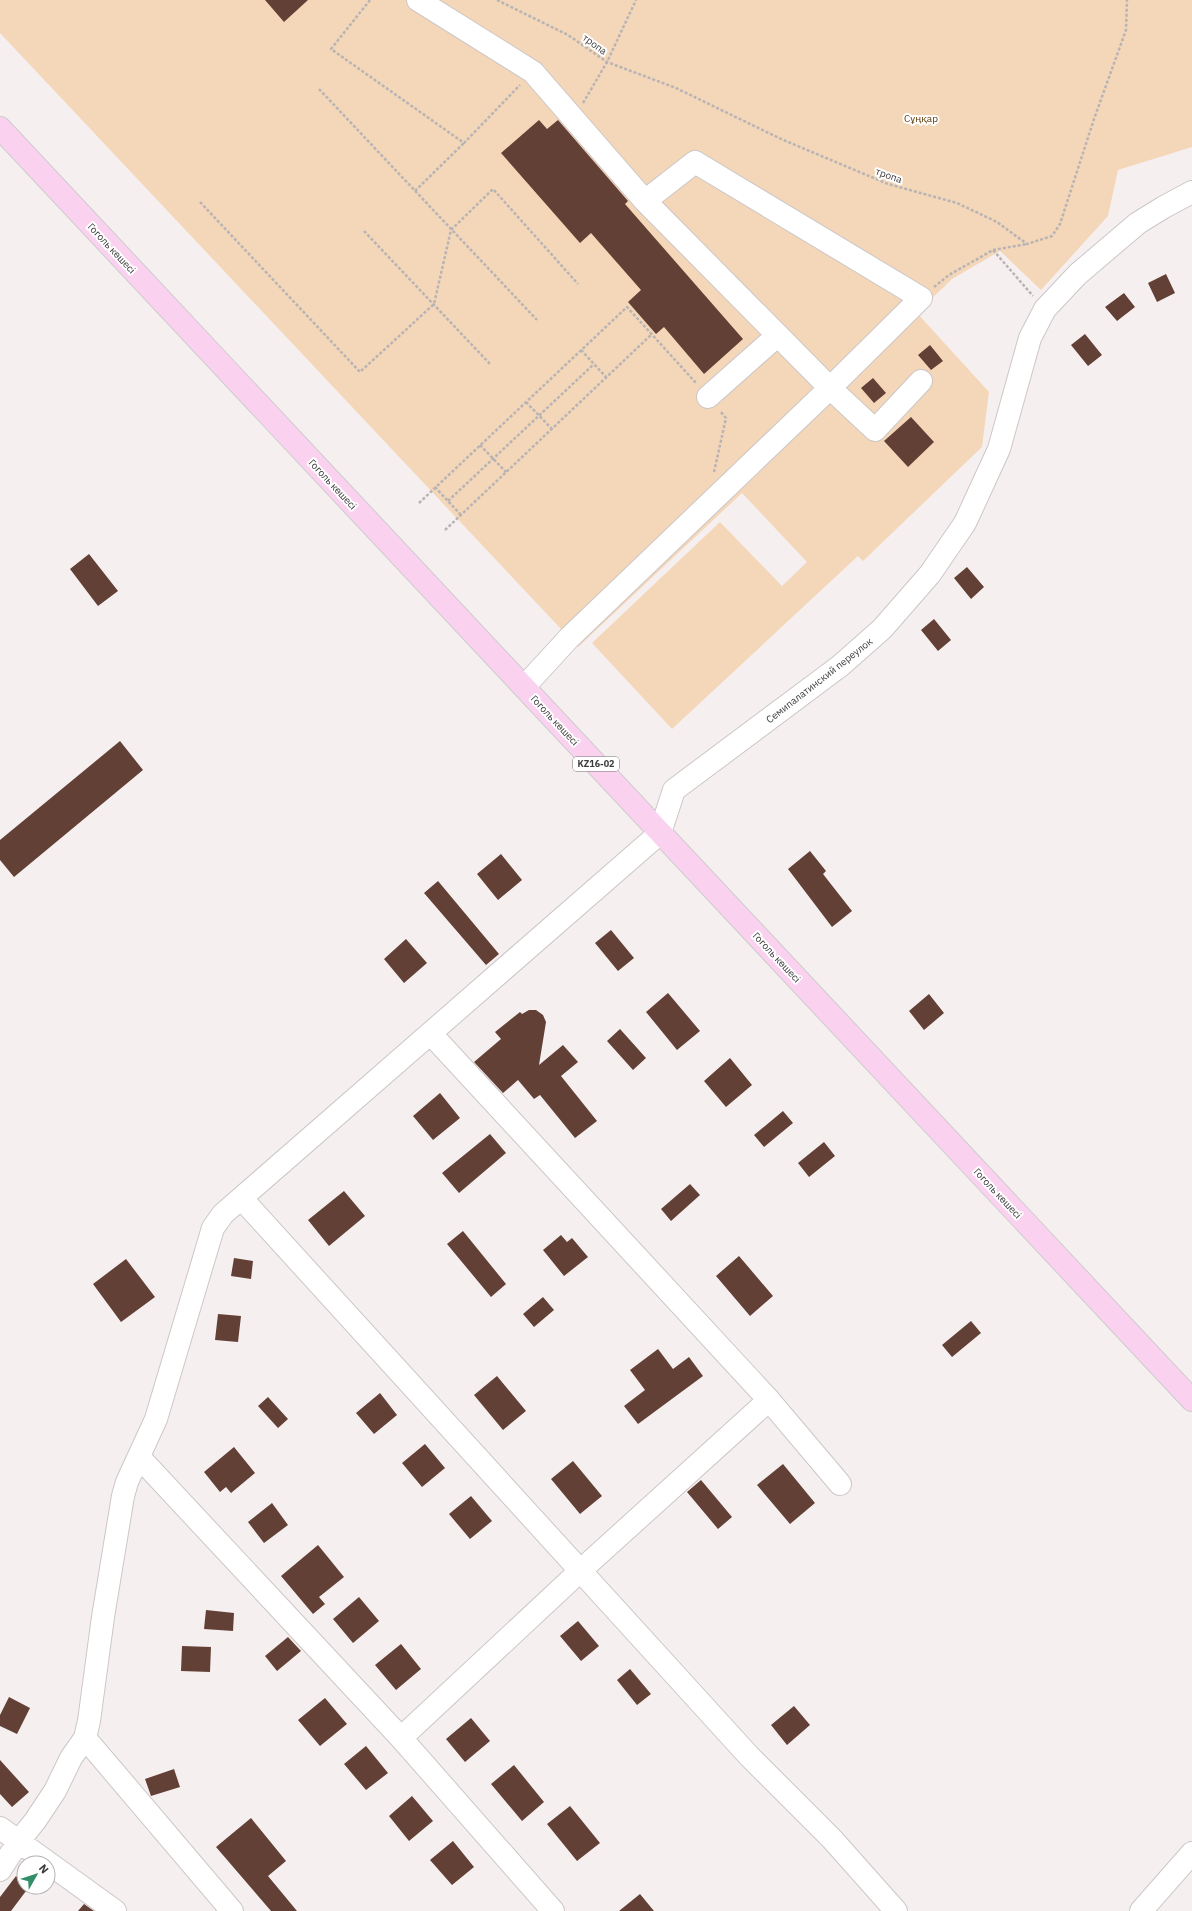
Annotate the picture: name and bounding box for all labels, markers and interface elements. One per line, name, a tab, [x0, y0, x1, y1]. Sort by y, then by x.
street label: тропа	[580, 31, 610, 58]
park label: Сұңқар	[904, 112, 938, 125]
street label: тропа	[874, 165, 904, 186]
street label: Гоголь көшесі	[85, 220, 138, 276]
street label: Гоголь көшесі	[306, 456, 359, 512]
street label: Семипалатинский переулок	[763, 634, 876, 726]
street label: Гоголь көшесі	[528, 692, 581, 748]
road number: KZ16-02	[573, 757, 619, 771]
street label: Гоголь көшесі	[750, 929, 803, 985]
street label: Гоголь көшесі	[971, 1165, 1024, 1221]
north arrow	[16, 1855, 56, 1895]
text: N	[36, 1861, 52, 1876]

